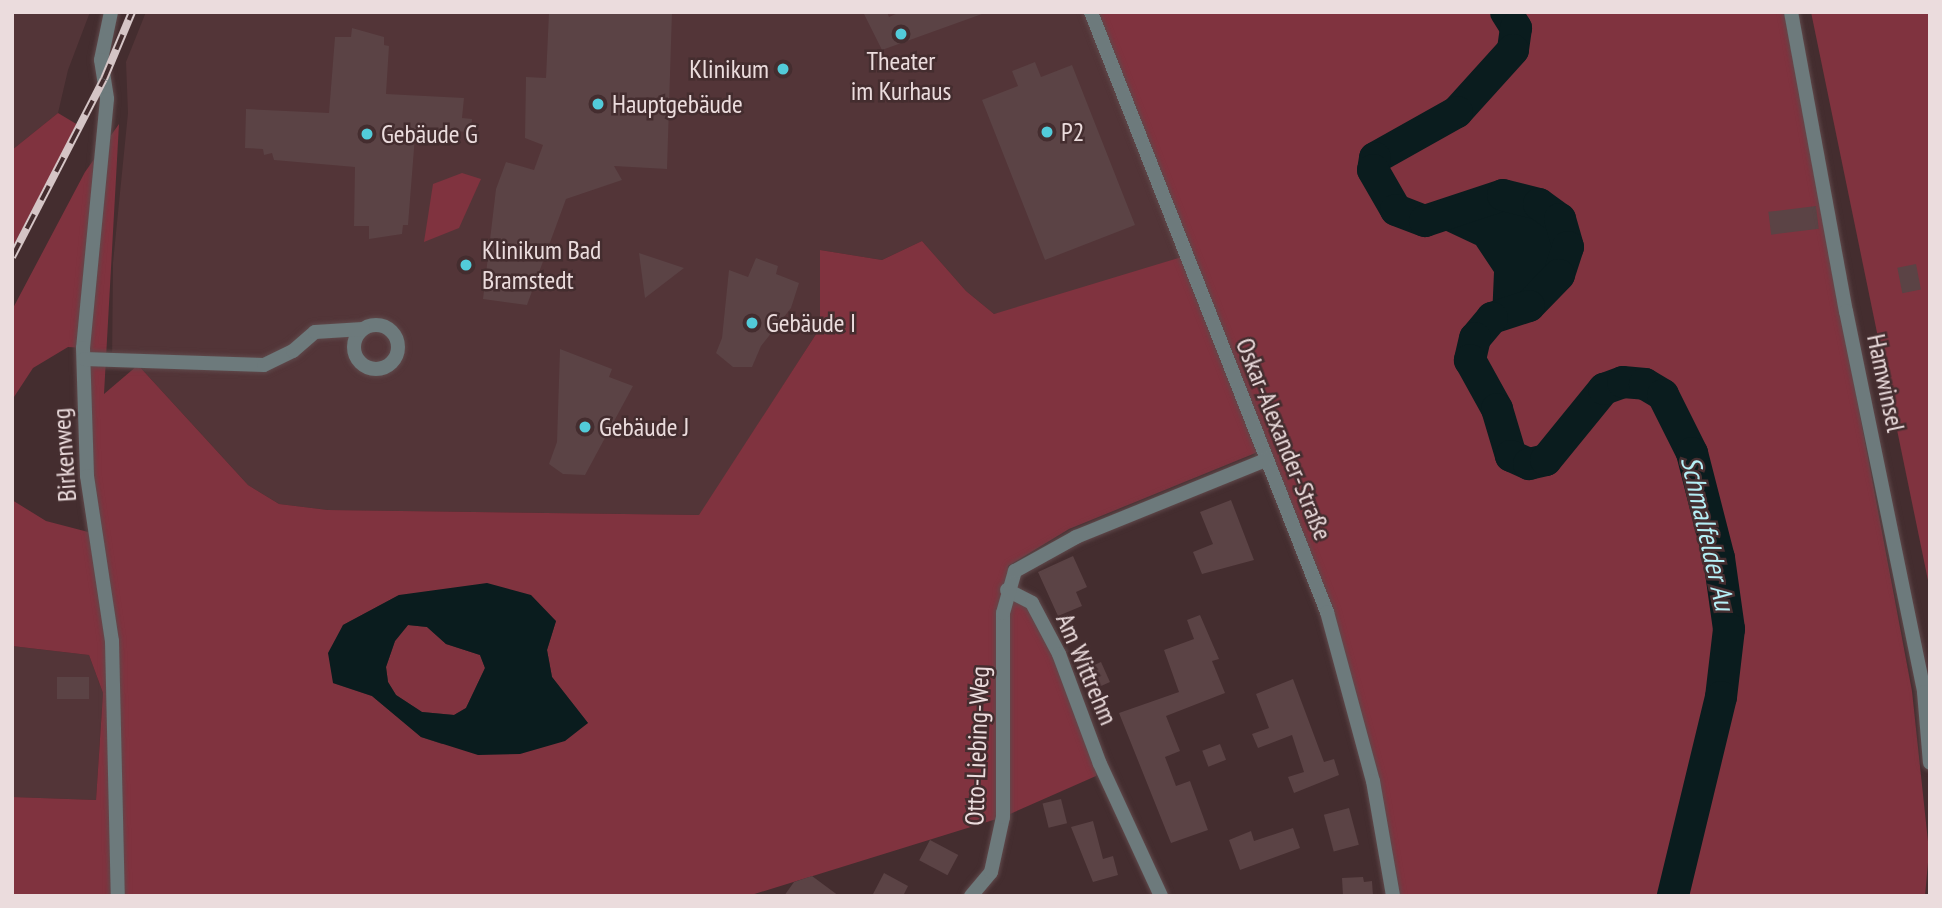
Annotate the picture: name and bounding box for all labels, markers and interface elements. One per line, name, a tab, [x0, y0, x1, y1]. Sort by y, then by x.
marker: Theater im Kurhaus	[893, 26, 909, 42]
place label: Theater im Kurhaus	[851, 45, 951, 106]
place label: Klinikum	[689, 53, 769, 85]
marker: Klinikum	[775, 61, 791, 77]
place label: Hauptgebäude	[612, 88, 743, 120]
marker: Hauptgebäude	[590, 96, 606, 112]
place label: P2	[1061, 116, 1084, 148]
place label: Gebäude G	[381, 118, 478, 150]
marker: P2	[1039, 124, 1055, 140]
marker: Gebäude G	[359, 126, 375, 142]
place label: Klinikum Bad Bramstedt	[482, 234, 601, 296]
marker: Klinikum Bad Bramstedt	[456, 255, 476, 275]
place label: Gebäude I	[766, 307, 856, 339]
marker: Gebäude I	[744, 315, 760, 331]
street label: Hamwinsel	[1860, 331, 1912, 435]
street label: Oskar-Alexander-Straße	[1229, 333, 1339, 545]
street label: Birkenweg	[45, 407, 83, 503]
place label: Gebäude J	[599, 411, 689, 443]
marker: Gebäude J	[577, 419, 593, 435]
water label: Schmalfelder Au	[1674, 452, 1742, 614]
street label: Am Wittrehm	[1050, 608, 1124, 730]
street label: Otto-Liebing-Weg	[959, 666, 995, 826]

